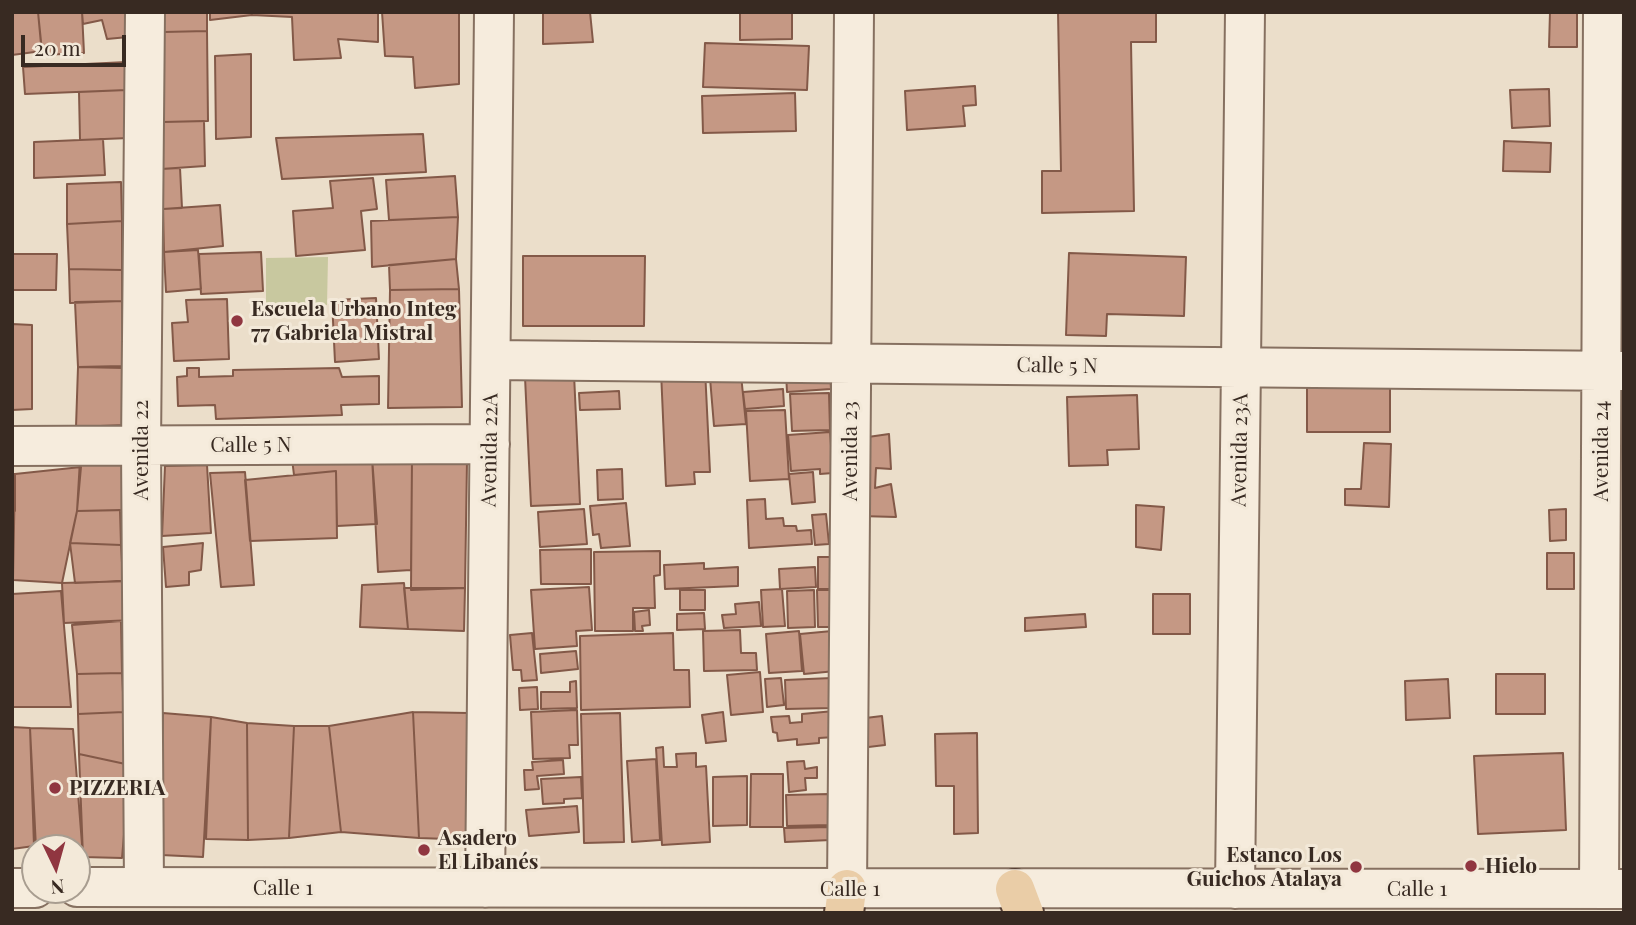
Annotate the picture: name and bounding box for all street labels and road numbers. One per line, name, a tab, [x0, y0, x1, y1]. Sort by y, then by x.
street label: Calle 5 N	[1016, 353, 1098, 379]
street label: Avenida 22A	[476, 393, 504, 507]
street label: Avenida 23A	[1226, 393, 1254, 507]
street label: Avenida 22	[128, 400, 154, 500]
street label: Avenida 23	[837, 401, 863, 501]
street label: Avenida 24	[1588, 401, 1614, 501]
street label: Calle 5 N	[210, 432, 292, 458]
street label: Calle 1	[253, 875, 313, 901]
street label: Calle 1	[820, 876, 880, 902]
street label: Calle 1	[1387, 876, 1447, 902]

